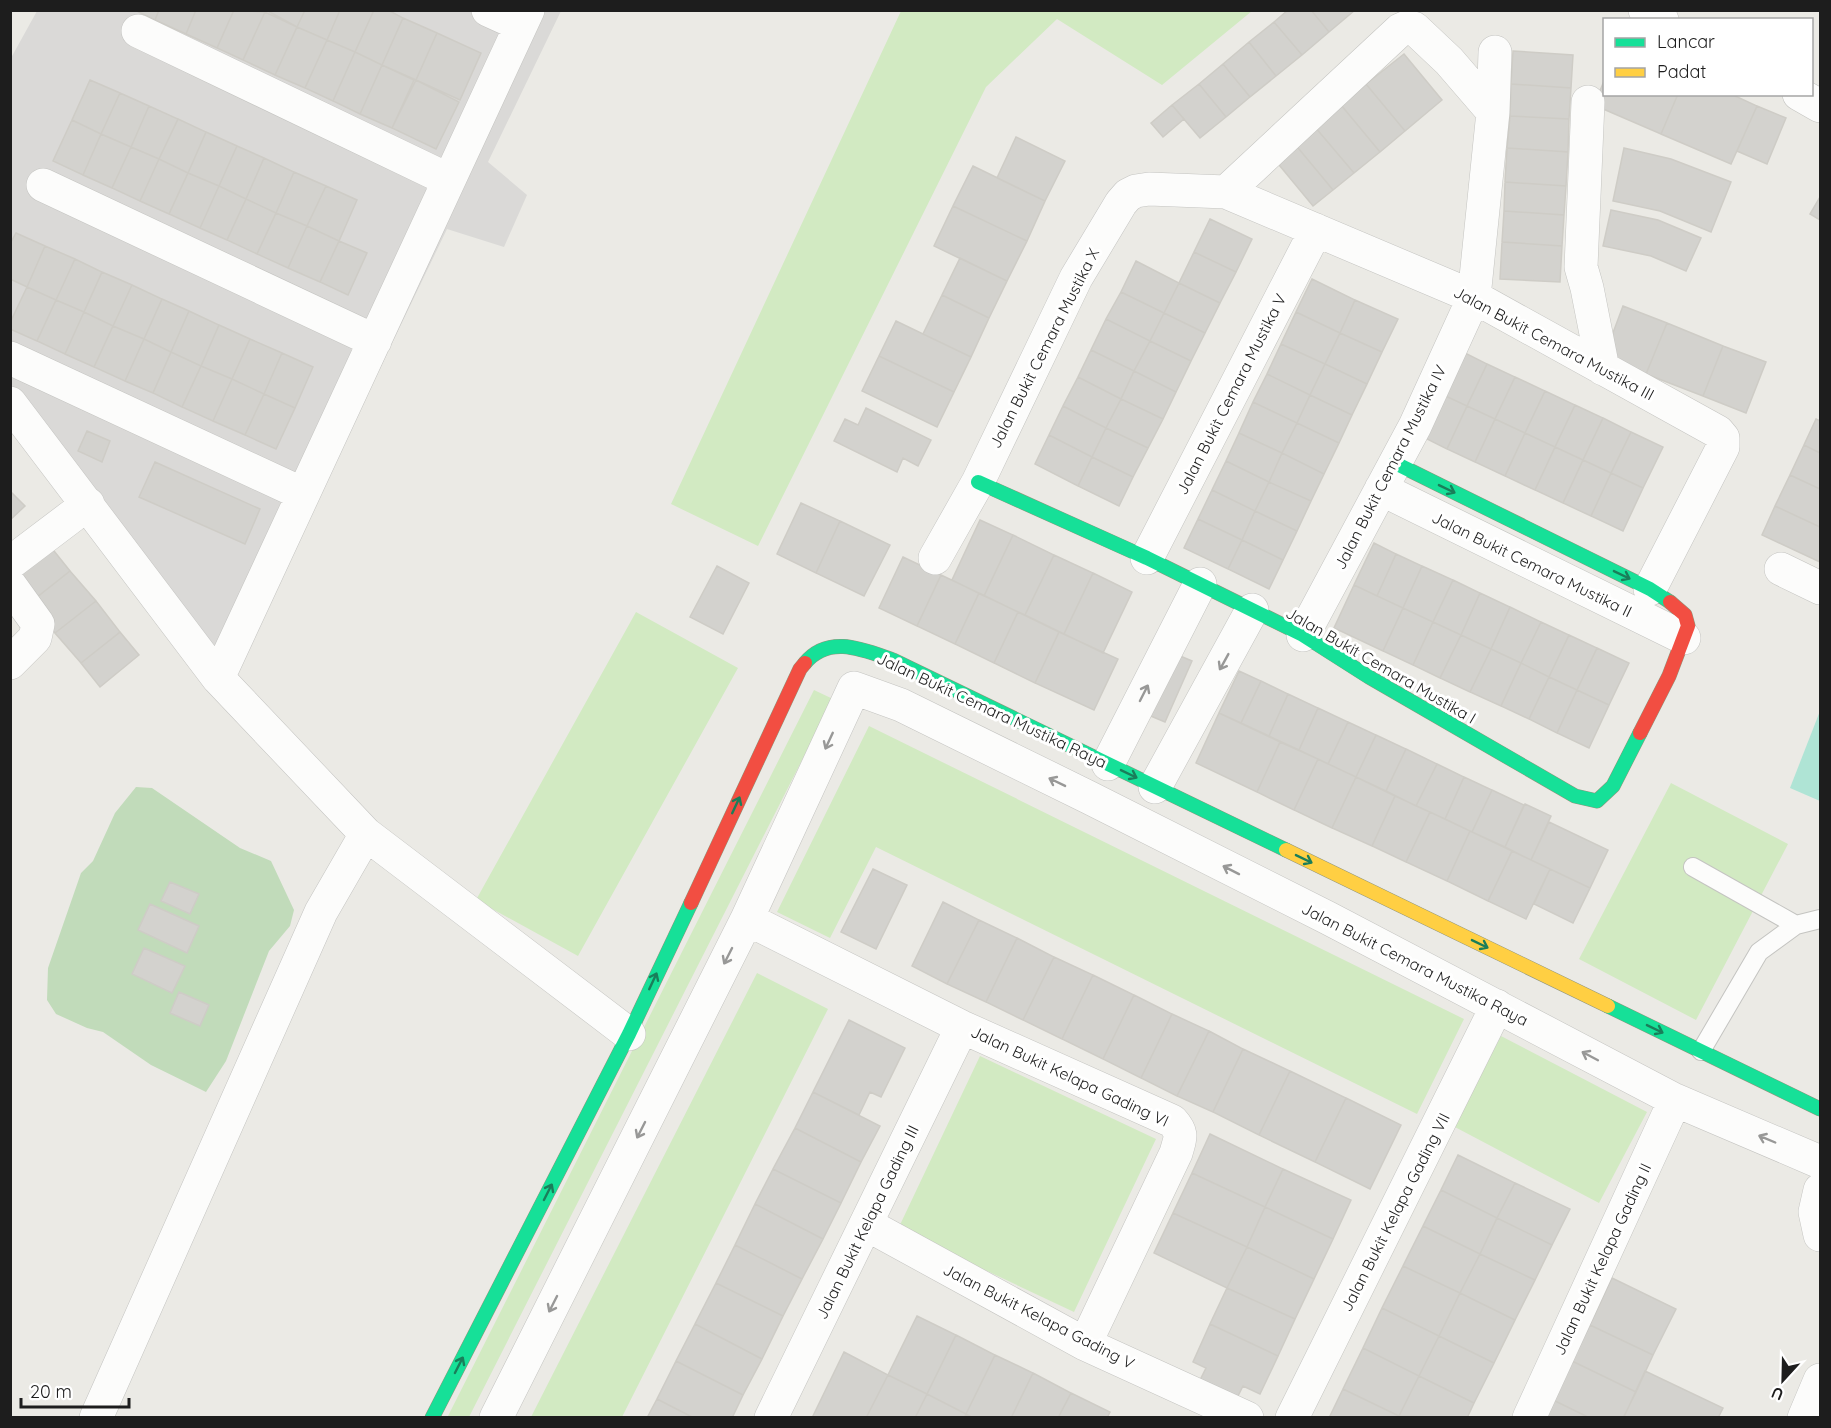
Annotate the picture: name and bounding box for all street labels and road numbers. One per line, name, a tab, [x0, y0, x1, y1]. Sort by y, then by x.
street label: Jalan Bukit Cemara Mustika X	[985, 244, 1103, 451]
street label: Jalan Bukit Cemara Mustika III	[1450, 282, 1658, 404]
street label: Jalan Bukit Cemara Mustika V	[1172, 290, 1291, 498]
street label: Jalan Bukit Cemara Mustika IV	[1330, 361, 1451, 573]
street label: Jalan Bukit Cemara Mustika II	[1429, 507, 1635, 621]
street label: Jalan Bukit Cemara Mustika I	[1282, 602, 1480, 728]
street label: Jalan Bukit Cemara Mustika Raya	[874, 648, 1110, 772]
street label: Jalan Bukit Cemara Mustika Raya	[1298, 898, 1532, 1030]
street label: Jalan Bukit Kelapa Gading VI	[968, 1021, 1172, 1131]
street label: Jalan Bukit Kelapa Gading VII	[1336, 1109, 1454, 1315]
street label: Jalan Bukit Kelapa Gading III	[811, 1122, 923, 1322]
street label: Jalan Bukit Kelapa Gading II	[1549, 1160, 1655, 1358]
street label: Jalan Bukit Kelapa Gading V	[940, 1259, 1138, 1373]

